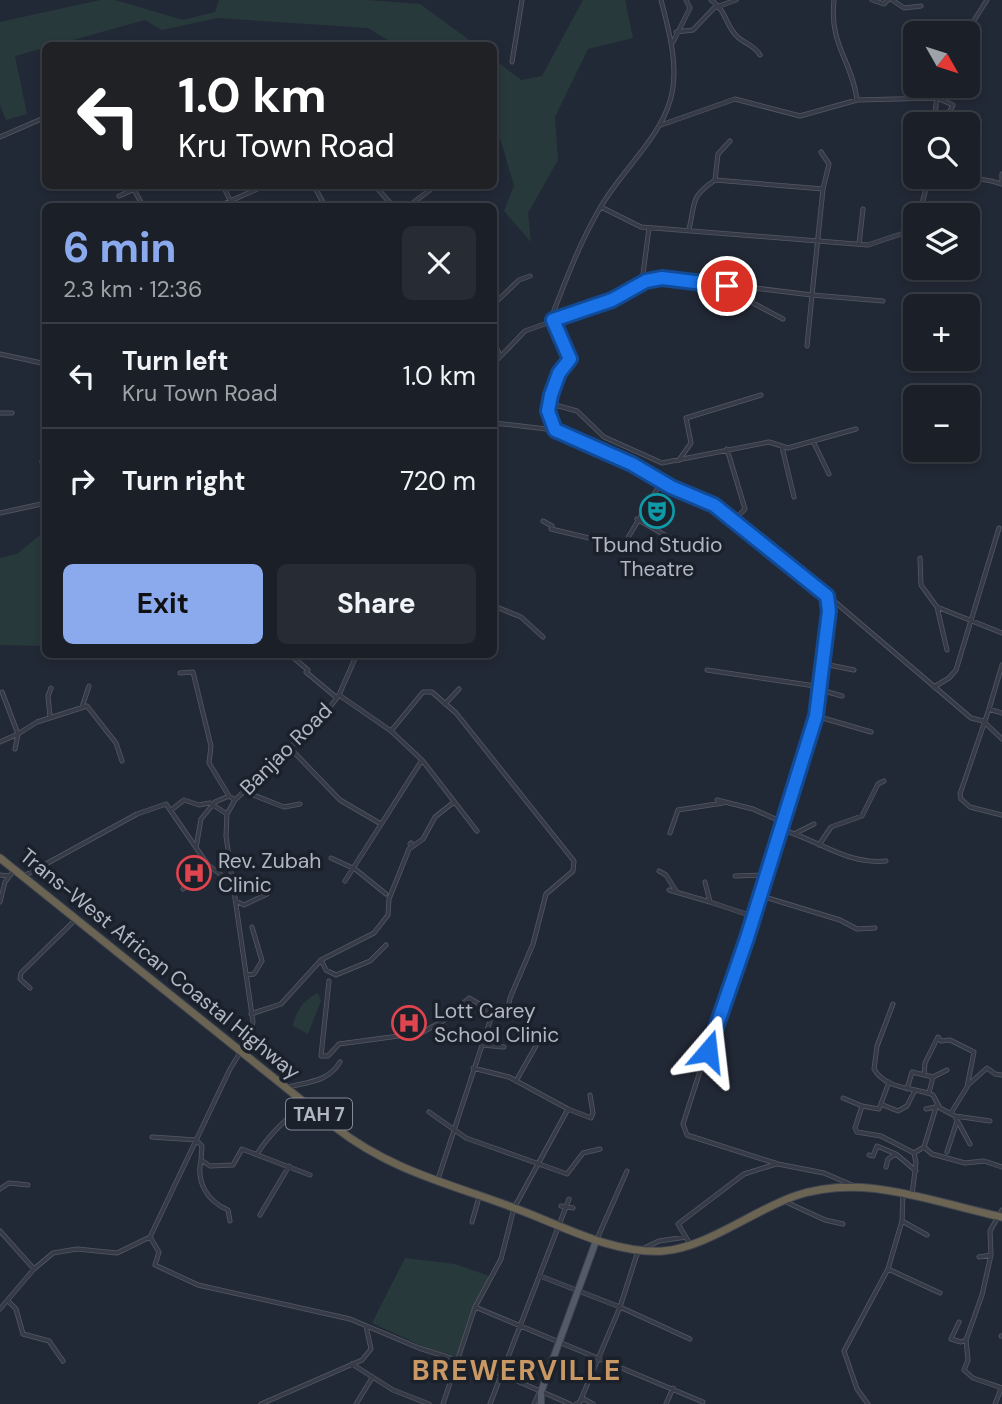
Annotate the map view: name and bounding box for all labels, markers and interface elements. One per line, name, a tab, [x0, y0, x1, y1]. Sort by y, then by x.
north arrow	[903, 21, 980, 98]
map controls	[903, 21, 980, 462]
text: 1.0 km	[178, 63, 327, 127]
icon: left	[63, 70, 154, 161]
button: search	[903, 112, 980, 189]
text: Kru Town Road	[178, 125, 395, 167]
button: layers	[903, 203, 980, 280]
text: 6 min	[63, 220, 176, 275]
button: close	[402, 226, 476, 300]
pin	[697, 256, 757, 316]
icon: arrive	[708, 267, 746, 305]
text: 2.3 km · 12:36	[63, 274, 203, 304]
button: +	[903, 294, 980, 371]
text: Turn left	[122, 344, 229, 378]
icon: left	[63, 357, 101, 395]
text: 1.0 km	[403, 359, 476, 393]
text: Kru Town Road	[122, 378, 278, 408]
button: −	[903, 385, 980, 462]
icon: right	[63, 462, 101, 500]
text: Turn right	[122, 464, 246, 498]
text: 720 m	[400, 464, 476, 498]
theatre icon: Tbund Studio Theatre	[638, 492, 676, 530]
place label: Tbund Studio Theatre	[592, 531, 722, 583]
button: Exit	[63, 564, 263, 644]
button: Share	[277, 564, 476, 644]
street label: Banjao Road	[234, 697, 338, 801]
street label: Trans-West African Coastal Highway	[14, 842, 306, 1086]
place label: Rev. Zubah Clinic	[218, 847, 321, 899]
hospital icon: Rev. Zubah Clinic	[175, 854, 213, 892]
place label: Lott Carey School Clinic	[434, 997, 559, 1049]
hospital icon: Lott Carey School Clinic	[390, 1004, 428, 1042]
position arrow	[671, 1014, 745, 1088]
road number: TAH 7	[286, 1098, 352, 1130]
district label: BREWERVILLE	[412, 1352, 622, 1389]

